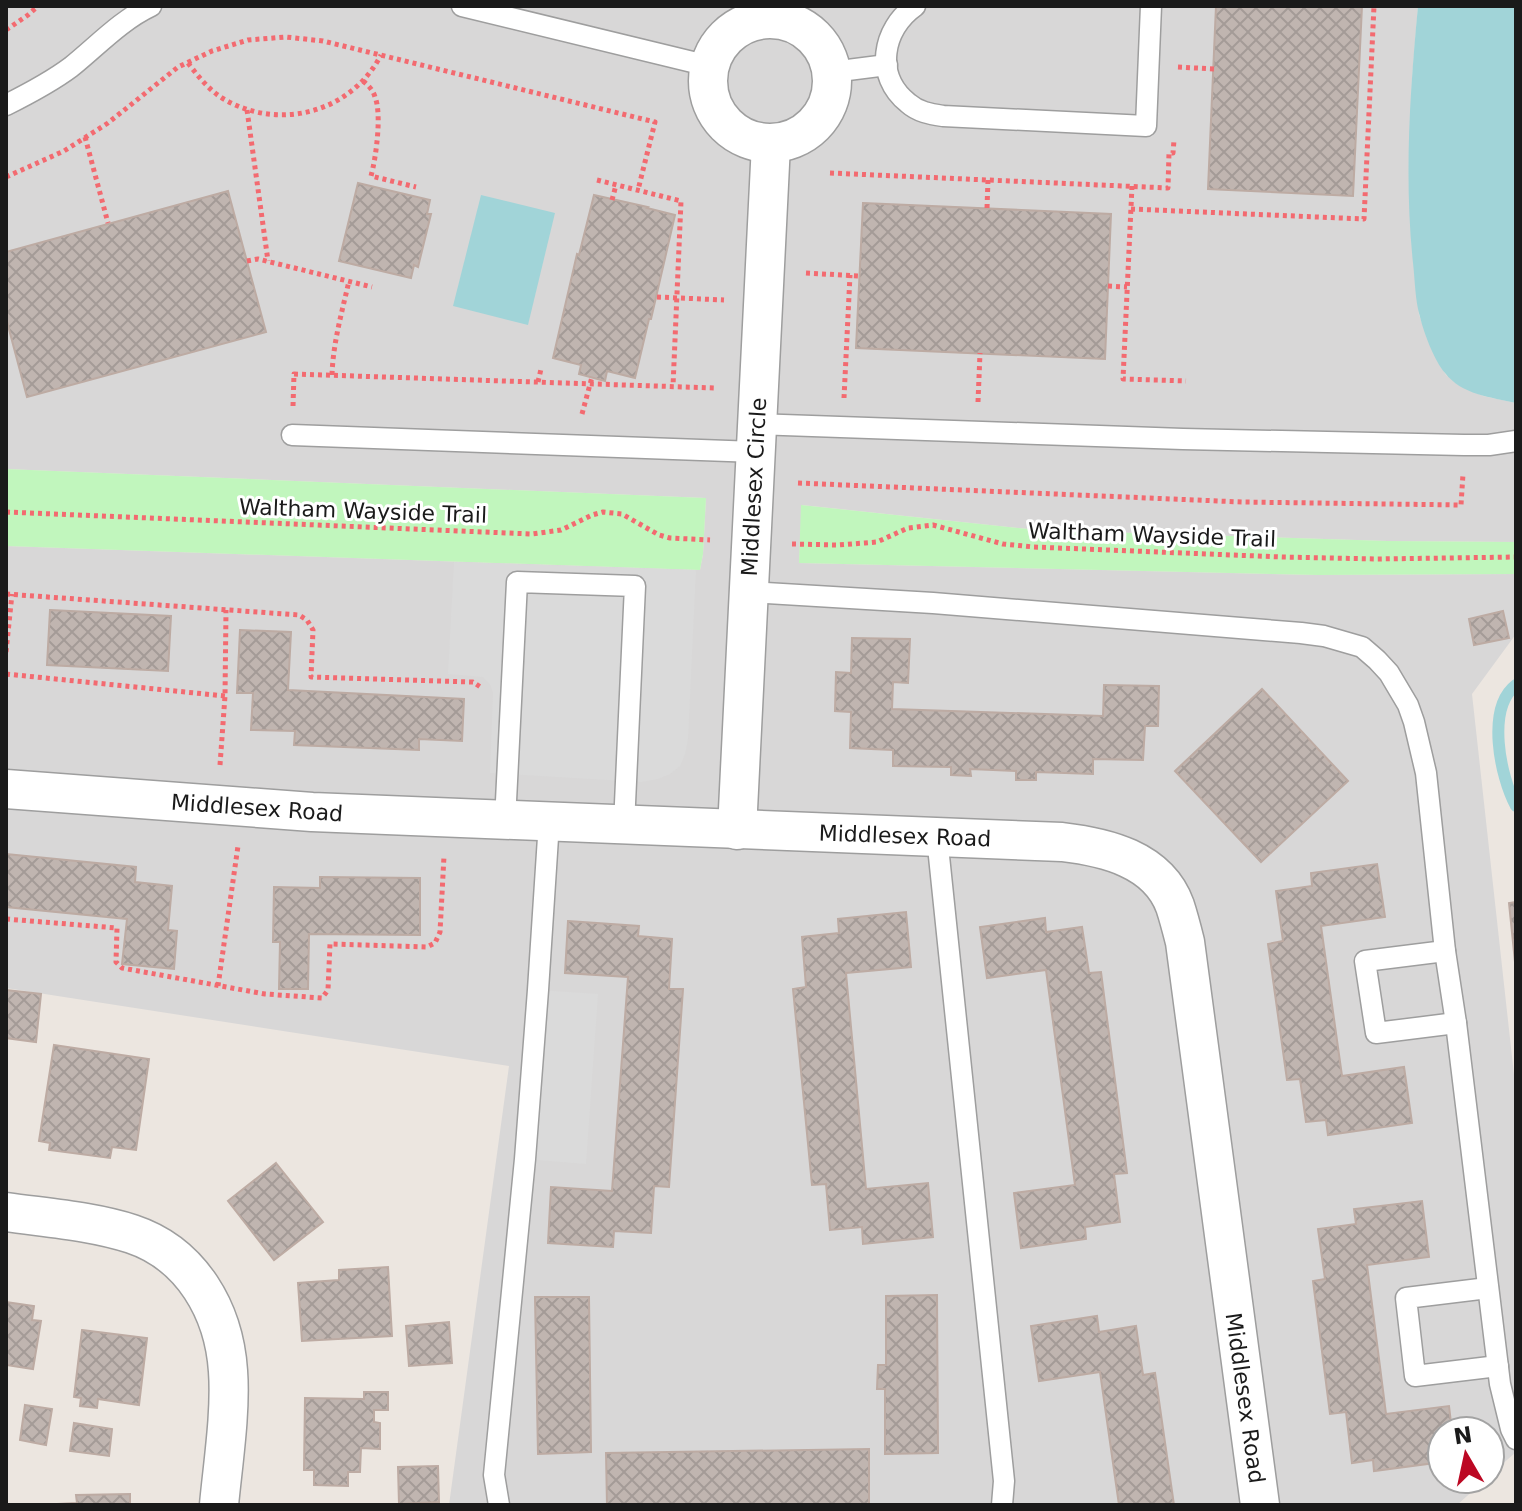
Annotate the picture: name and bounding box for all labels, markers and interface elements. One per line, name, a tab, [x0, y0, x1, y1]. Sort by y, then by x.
street label: Middlesex Circle	[737, 397, 771, 577]
street label: Waltham Wayside Trail	[238, 494, 488, 528]
street label: Waltham Wayside Trail	[1027, 518, 1277, 552]
street label: Middlesex Road	[170, 790, 344, 826]
street label: Middlesex Road	[818, 820, 992, 852]
street label: Middlesex Road	[1221, 1311, 1269, 1485]
north arrow	[1426, 1415, 1506, 1495]
text: N	[1452, 1422, 1474, 1450]

